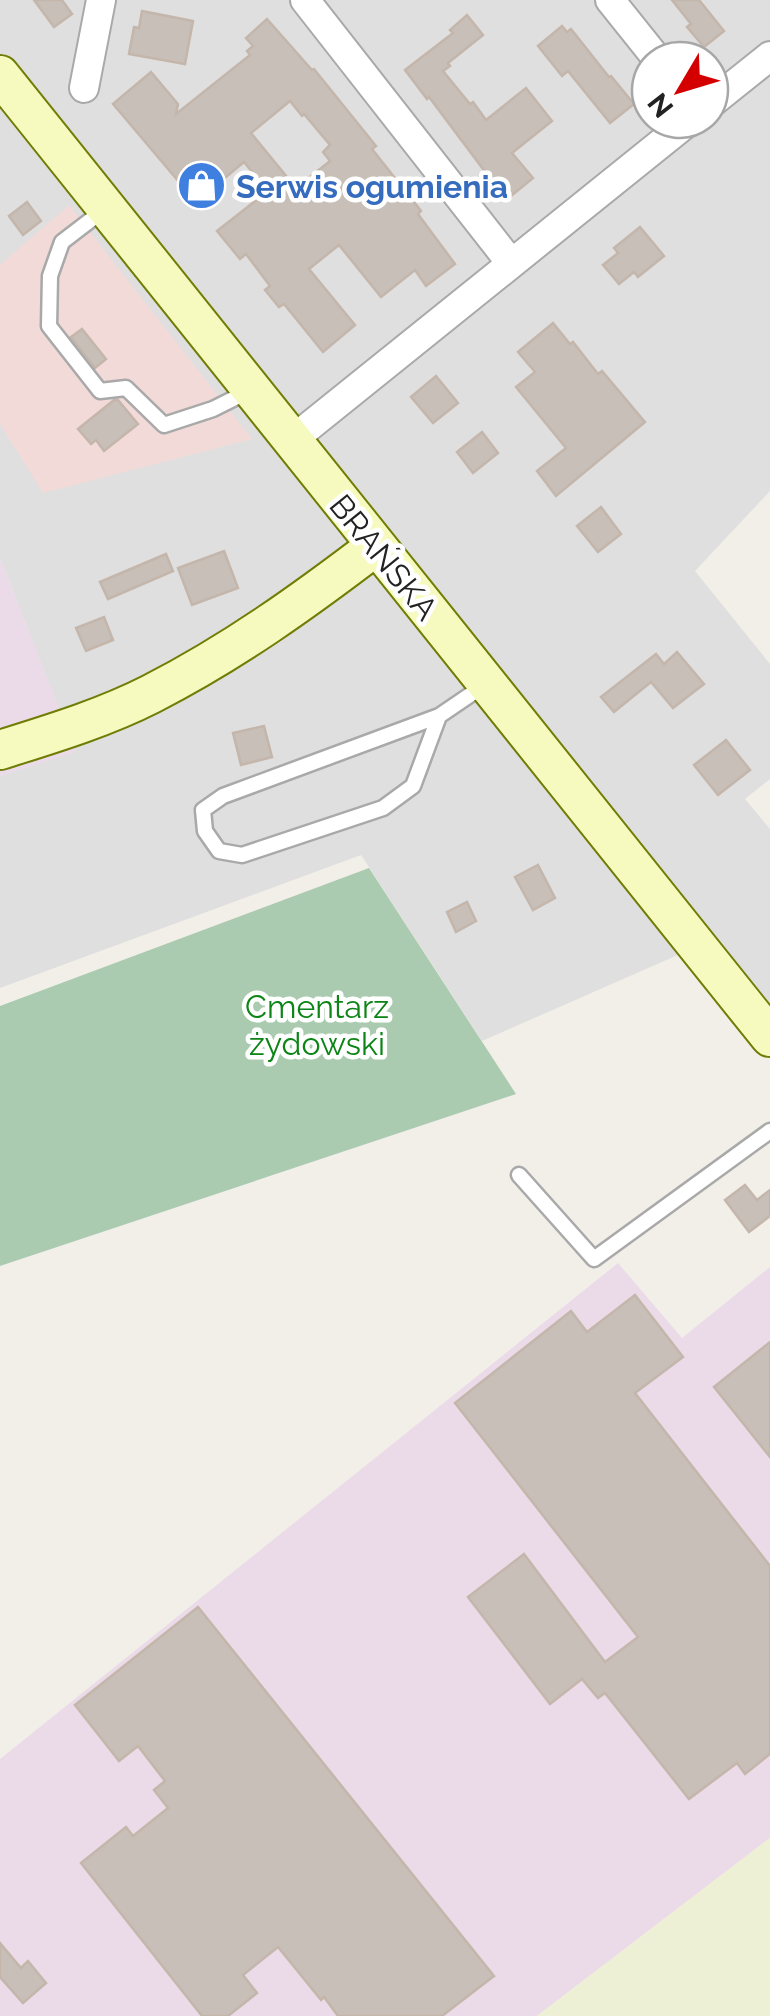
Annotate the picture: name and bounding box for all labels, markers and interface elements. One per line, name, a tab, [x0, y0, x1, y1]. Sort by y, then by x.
north arrow	[630, 40, 730, 140]
text: N	[641, 87, 680, 124]
shop icon: Serwis ogumienia	[175, 160, 227, 212]
place label: Serwis ogumienia	[236, 168, 508, 205]
street label: BRAŃSKA	[322, 487, 446, 627]
park label: Cmentarz żydowski	[245, 988, 389, 1062]

